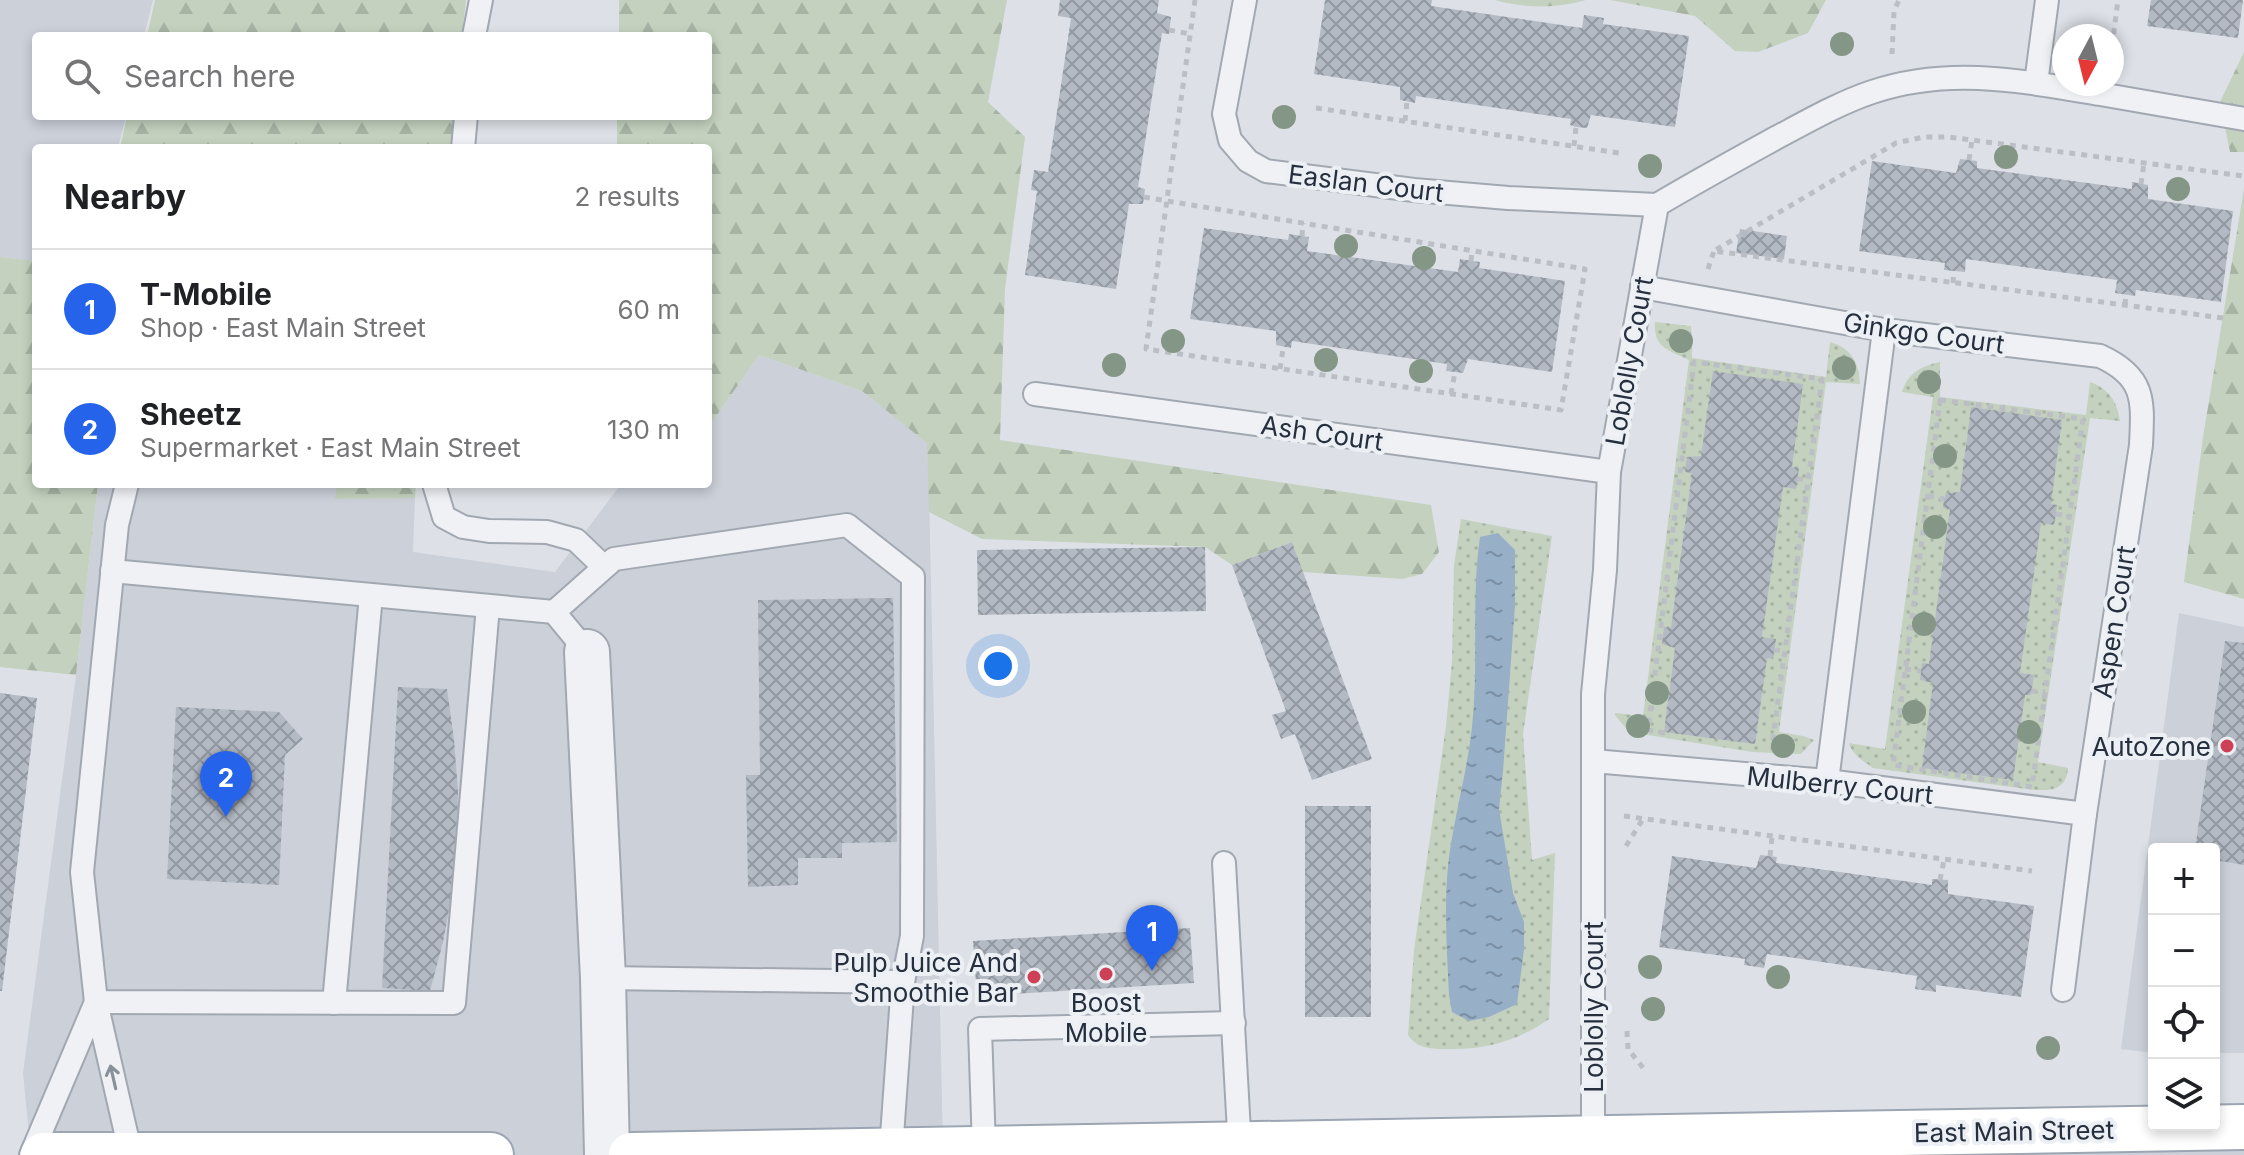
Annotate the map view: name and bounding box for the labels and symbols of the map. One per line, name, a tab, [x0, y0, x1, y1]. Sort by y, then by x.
north arrow	[2052, 24, 2124, 96]
street label: Easlan Court	[1287, 158, 1445, 208]
street label: Loblolly Court	[1599, 274, 1659, 448]
street label: Ginkgo Court	[1842, 306, 2006, 360]
street label: Ash Court	[1259, 409, 1385, 457]
street label: Aspen Court	[2087, 543, 2141, 701]
your location	[978, 646, 1018, 686]
place label: AutoZone	[2091, 731, 2211, 762]
marker: AutoZone	[2218, 737, 2236, 755]
pin: 2	[200, 751, 252, 817]
street label: Mulberry Court	[1745, 760, 1935, 810]
pin: 1	[1126, 905, 1178, 971]
street label: Loblolly Court	[1578, 921, 1609, 1093]
place label: Pulp Juice And Smoothie Bar	[833, 947, 1018, 1008]
marker: Boost Mobile	[1097, 965, 1115, 983]
marker: Pulp Juice And Smoothie Bar	[1025, 968, 1043, 986]
place label: Boost Mobile	[1065, 987, 1147, 1048]
one-way arrow	[105, 1065, 120, 1091]
street label: East Main Street	[1914, 1114, 2114, 1148]

